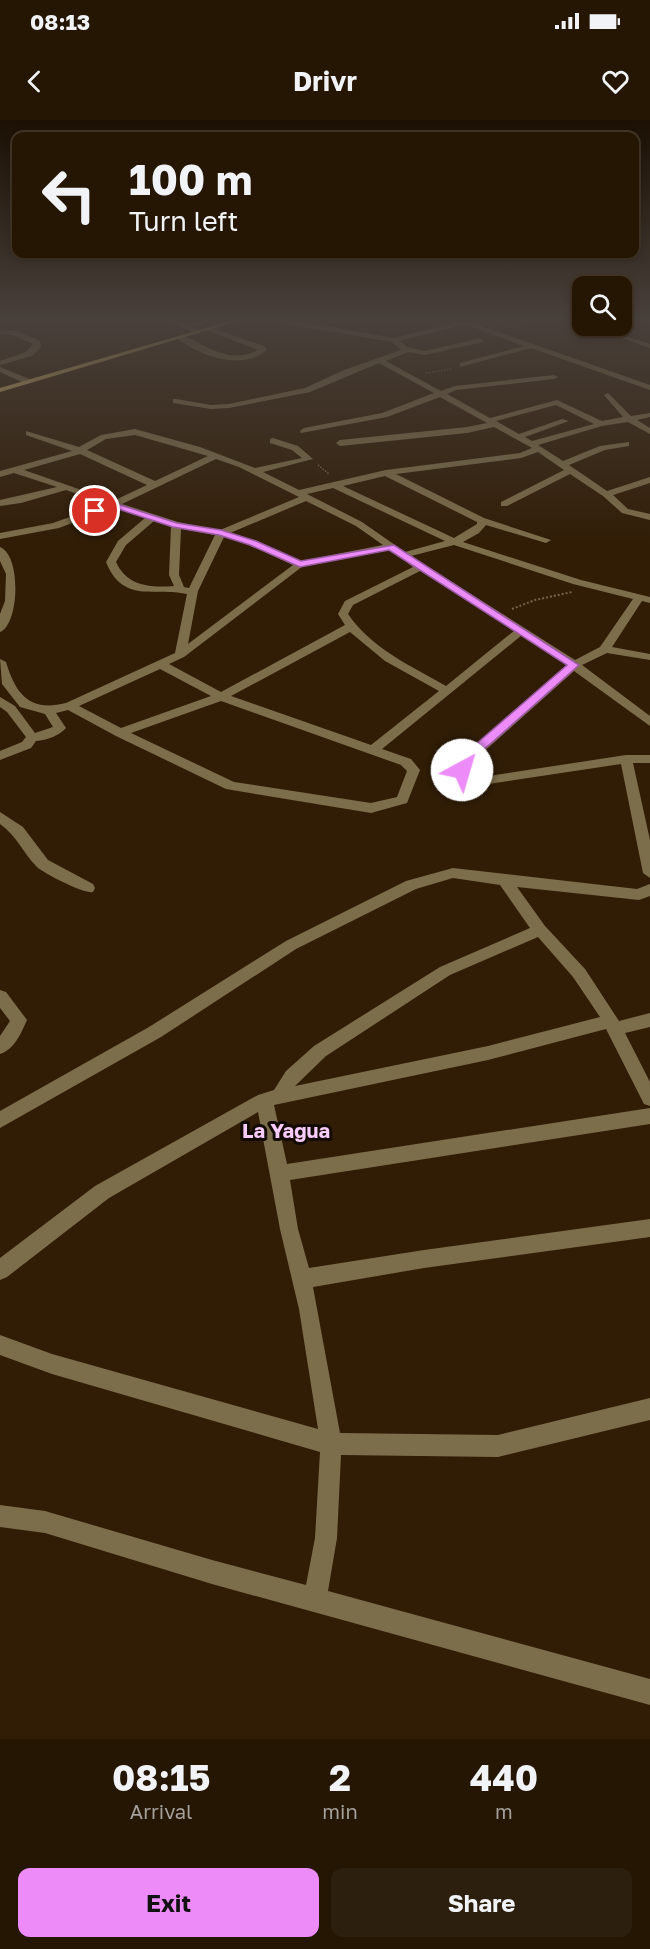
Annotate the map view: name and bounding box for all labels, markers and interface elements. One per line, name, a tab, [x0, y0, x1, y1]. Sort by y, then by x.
text: 08:13	[30, 8, 90, 35]
icon: back	[18, 65, 51, 98]
text: Drivr	[293, 65, 357, 97]
icon: heart	[599, 65, 632, 98]
text: 100 m	[129, 154, 252, 204]
icon: left	[30, 156, 108, 234]
text: Turn left	[129, 205, 238, 237]
map controls	[572, 276, 632, 336]
button: search	[572, 276, 632, 336]
pin	[69, 485, 120, 536]
icon: arrive	[78, 494, 111, 527]
position arrow	[430, 738, 494, 802]
district label: La Yagua	[242, 1118, 330, 1142]
text: 08:15	[112, 1756, 210, 1799]
text: 2	[329, 1756, 351, 1799]
text: 440	[470, 1756, 538, 1799]
text: Arrival	[130, 1799, 193, 1823]
text: min	[322, 1799, 358, 1823]
text: m	[495, 1799, 513, 1823]
button: Exit	[18, 1868, 319, 1937]
button: Share	[331, 1868, 632, 1937]

